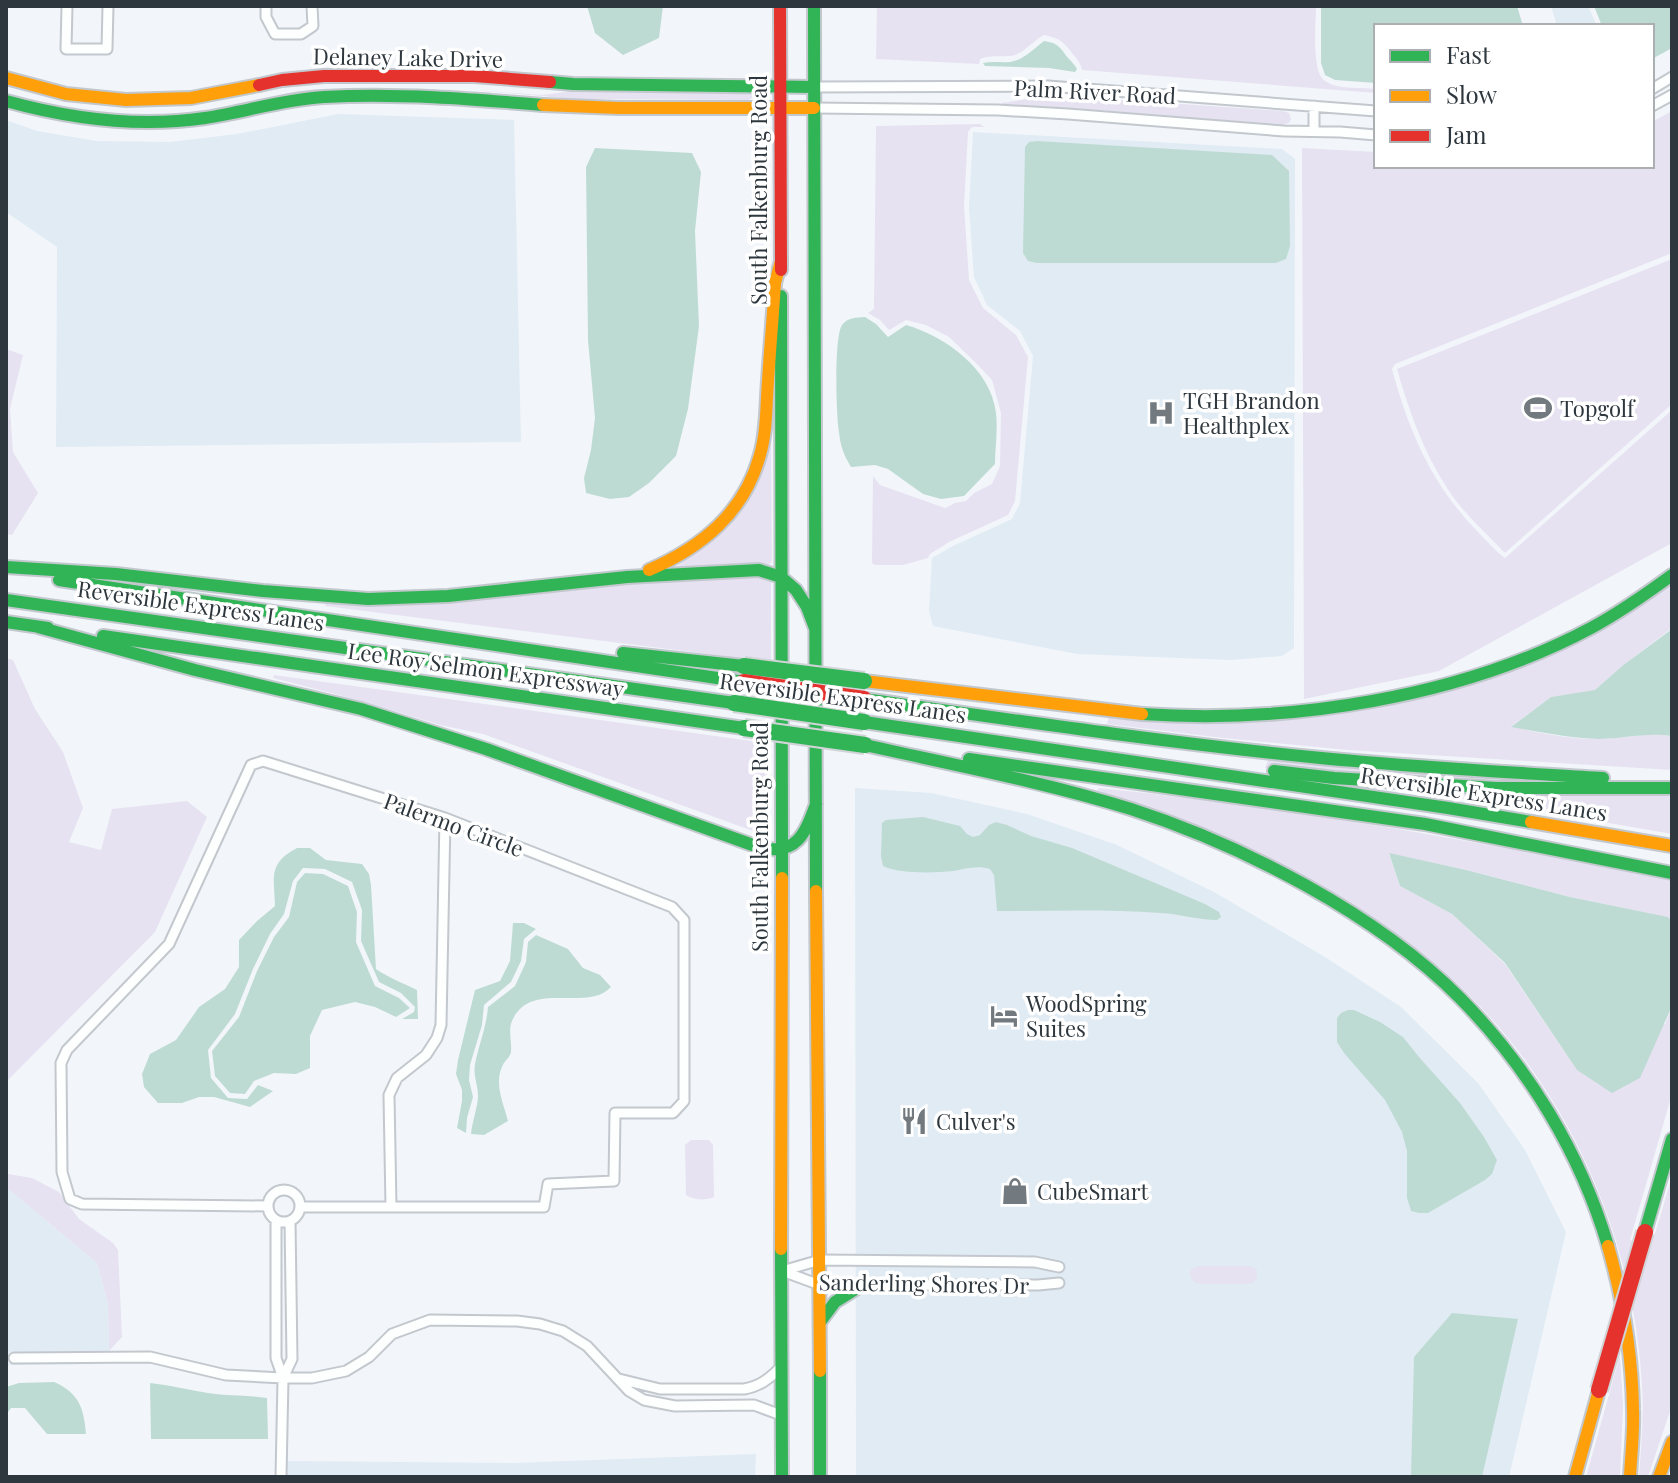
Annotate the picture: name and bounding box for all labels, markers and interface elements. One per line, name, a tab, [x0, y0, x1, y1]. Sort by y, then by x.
legend	[1374, 24, 1654, 168]
text: Fast	[1446, 38, 1491, 70]
street label: Delaney Lake Drive	[313, 40, 503, 74]
street label: Palm River Road	[1013, 72, 1177, 110]
street label: South Falkenburg Road	[743, 75, 773, 305]
text: Slow	[1446, 78, 1498, 110]
text: Jam	[1445, 118, 1487, 150]
place label: TGH Brandon Healthplex	[1183, 385, 1320, 440]
sports icon: Topgolf	[1523, 393, 1553, 423]
place label: Topgolf	[1560, 393, 1636, 423]
hospital icon: TGH Brandon Healthplex	[1146, 398, 1176, 428]
street label: Reversible Express Lanes	[76, 573, 326, 637]
street label: Lee Roy Selmon Expressway	[346, 635, 626, 703]
street label: Reversible Express Lanes	[718, 665, 968, 729]
street label: South Falkenburg Road	[744, 722, 774, 952]
street label: Reversible Express Lanes	[1359, 759, 1609, 827]
street label: Palermo Circle	[380, 785, 528, 863]
place label: WoodSpring Suites	[1025, 988, 1147, 1043]
hotel icon: WoodSpring Suites	[989, 1001, 1019, 1031]
restaurant icon: Culver's	[899, 1106, 929, 1136]
place label: Culver's	[936, 1106, 1016, 1136]
shop icon: CubeSmart	[1000, 1176, 1030, 1206]
place label: CubeSmart	[1037, 1176, 1150, 1206]
street label: Sanderling Shores Dr	[819, 1266, 1030, 1300]

